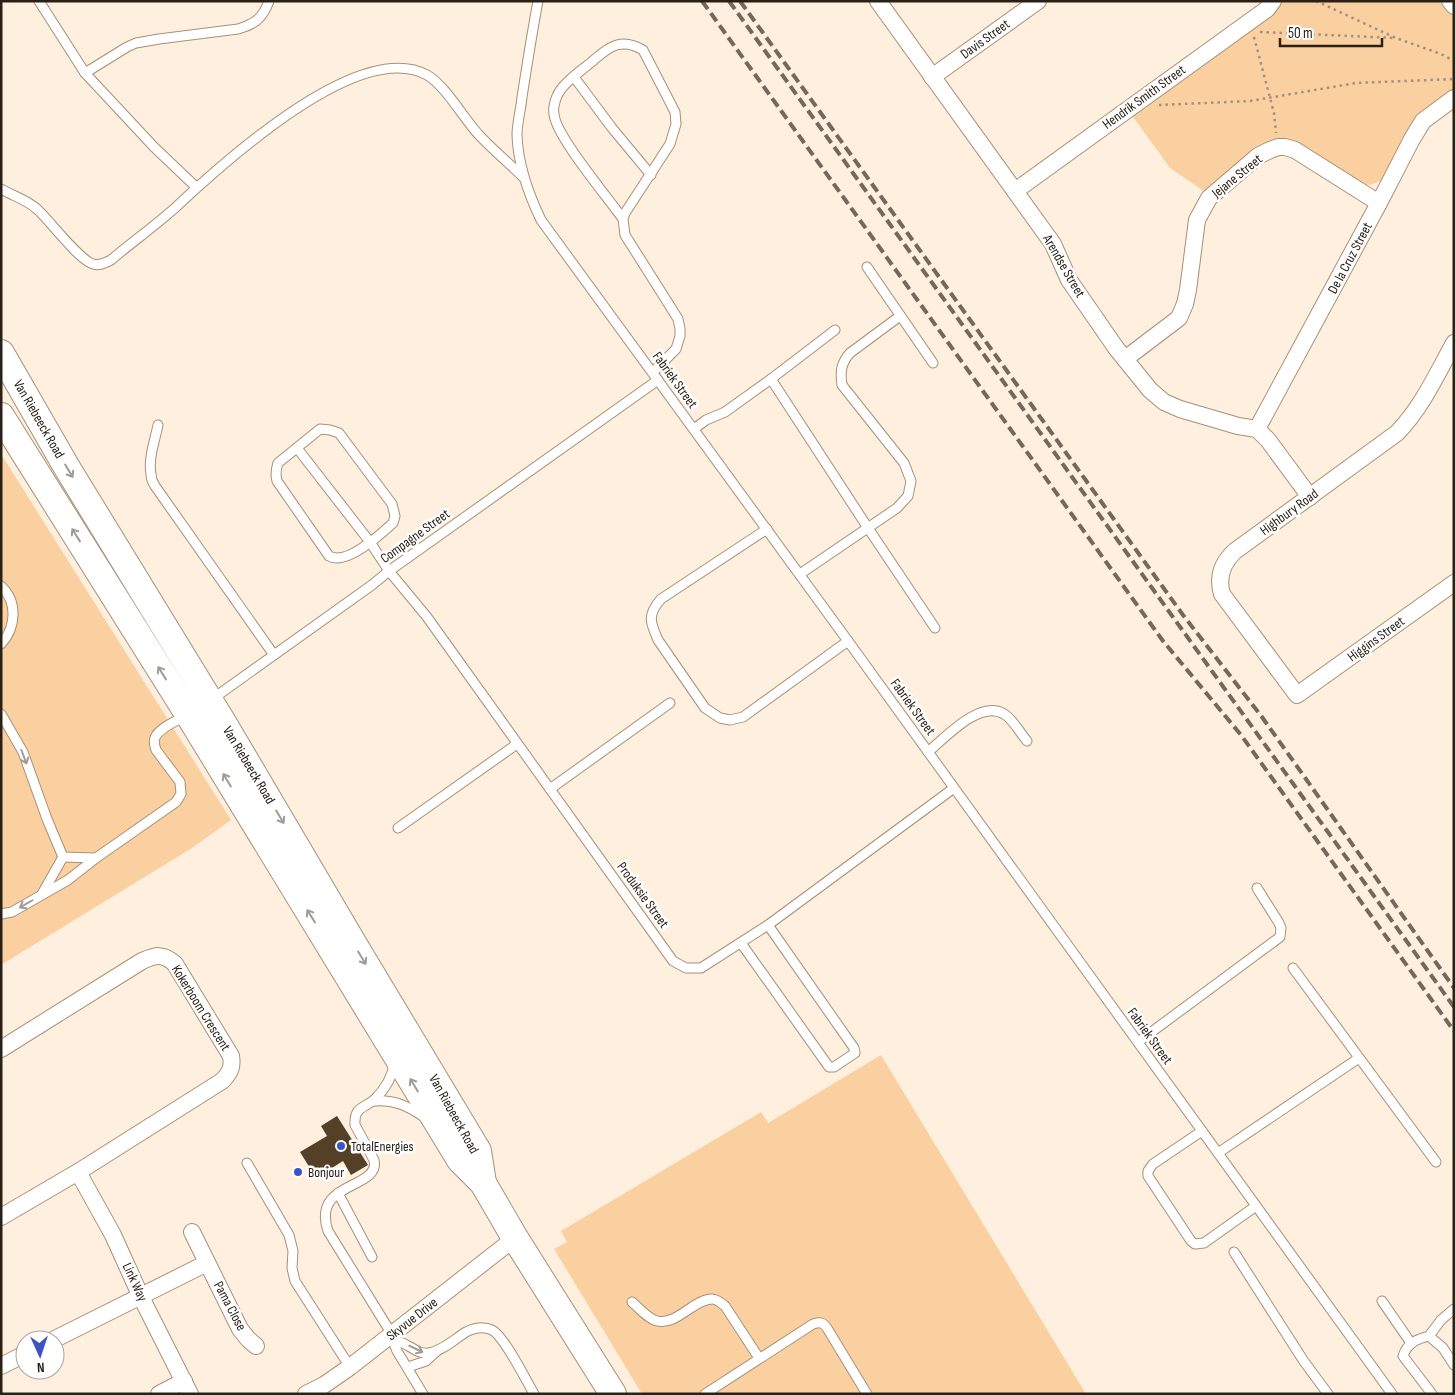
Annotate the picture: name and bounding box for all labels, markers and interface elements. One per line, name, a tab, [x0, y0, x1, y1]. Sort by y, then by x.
street label: Davis Street	[957, 15, 1013, 63]
scale bar	[1280, 15, 1382, 47]
text: 50 m	[1288, 24, 1313, 43]
street label: Hendrik Smith Street	[1099, 61, 1189, 133]
street label: Jejane Street	[1208, 151, 1266, 202]
street label: De la Cruz Street	[1324, 219, 1376, 297]
street label: Arendse Street	[1039, 231, 1089, 301]
street label: Fabriek Street	[649, 348, 701, 412]
street label: Van Riebeeck Road	[10, 377, 68, 461]
one-way arrow	[64, 464, 74, 478]
street label: Highbury Road	[1256, 485, 1322, 539]
street label: Compagne Street	[377, 505, 453, 567]
one-way arrow	[70, 529, 80, 543]
street label: Higgins Street	[1344, 613, 1408, 665]
one-way arrow	[157, 666, 167, 680]
street label: Fabriek Street	[887, 675, 939, 739]
street label: Van Riebeeck Road	[219, 723, 279, 807]
one-way arrow	[20, 749, 30, 764]
one-way arrow	[222, 773, 232, 787]
one-way arrow	[275, 810, 285, 824]
street label: Produksie Street	[613, 859, 673, 931]
one-way arrow	[20, 899, 34, 909]
one-way arrow	[305, 910, 315, 924]
one-way arrow	[357, 950, 367, 964]
street label: Kokerboom Crescent	[168, 962, 234, 1054]
street label: Fabriek Street	[1124, 1004, 1176, 1068]
street label: Van Riebeeck Road	[425, 1072, 483, 1157]
one-way arrow	[409, 1078, 419, 1092]
place label: TotalEnergies	[351, 1138, 414, 1155]
marker: TotalEnergies	[335, 1140, 347, 1152]
place label: Bonjour	[308, 1164, 344, 1181]
marker: Bonjour	[292, 1166, 304, 1178]
street label: Link Way	[119, 1260, 152, 1305]
street label: Pama Close	[210, 1278, 250, 1334]
street label: Skyvue Drive	[383, 1294, 441, 1344]
north arrow	[15, 1330, 65, 1380]
one-way arrow	[408, 1344, 423, 1354]
text: N	[36, 1359, 45, 1376]

